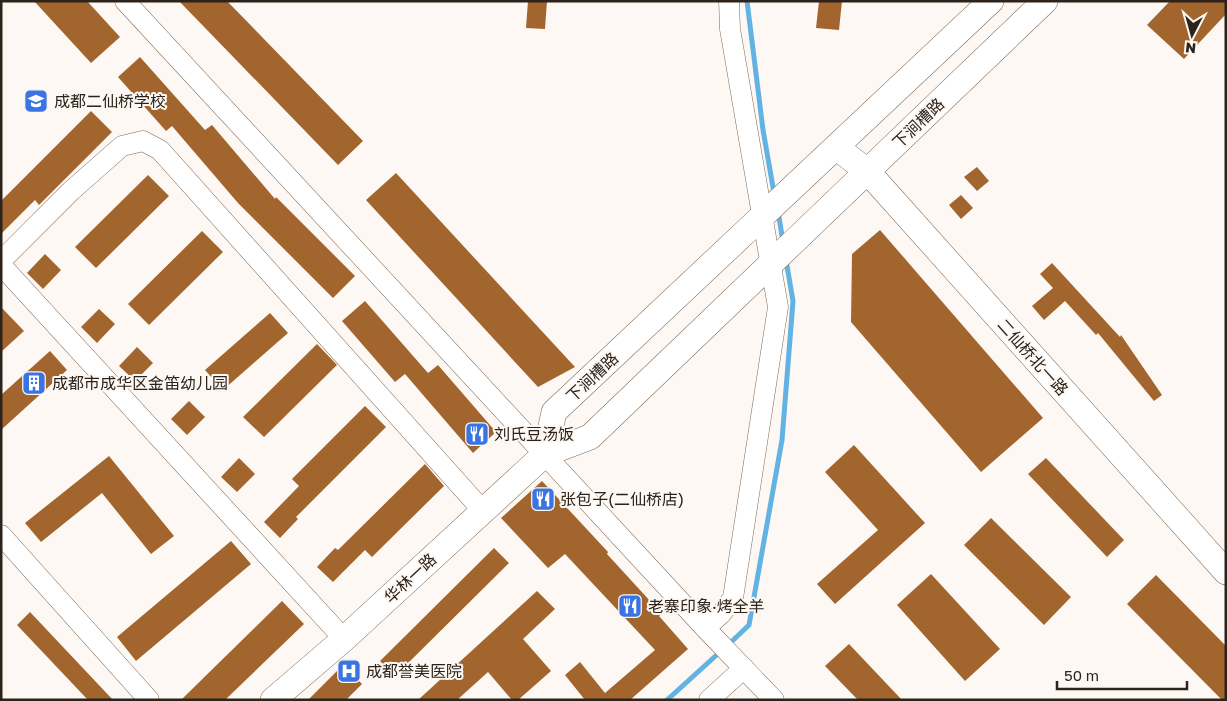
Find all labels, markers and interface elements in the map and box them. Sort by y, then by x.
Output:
north arrow [1167,10,1217,60]
text: N [1184,39,1197,57]
school or university icon: 成都二仙桥学校 [23,88,49,114]
place label: 成都二仙桥学校 [54,91,166,111]
street label: 下涧槽路 [888,94,948,152]
street label: 二仙桥北一路 [993,315,1073,399]
street label: 下涧槽路 [562,348,622,406]
building icon: 成都市成华区金笛幼儿园 [21,370,47,396]
place label: 成都市成华区金笛幼儿园 [52,373,228,393]
restaurant icon: 刘氏豆汤饭 [464,421,490,447]
place label: 刘氏豆汤饭 [494,424,574,444]
restaurant icon: 张包子(二仙桥店) [530,486,556,512]
place label: 张包子(二仙桥店) [560,489,684,509]
street label: 华林一路 [380,549,440,607]
restaurant icon: 老寨印象·烤全羊 [617,593,643,619]
place label: 老寨印象·烤全羊 [648,596,765,616]
hospital icon: 成都誉美医院 [336,658,362,684]
scale bar [1057,658,1187,690]
place label: 成都誉美医院 [366,661,462,681]
text: 50 m [1064,666,1099,684]

